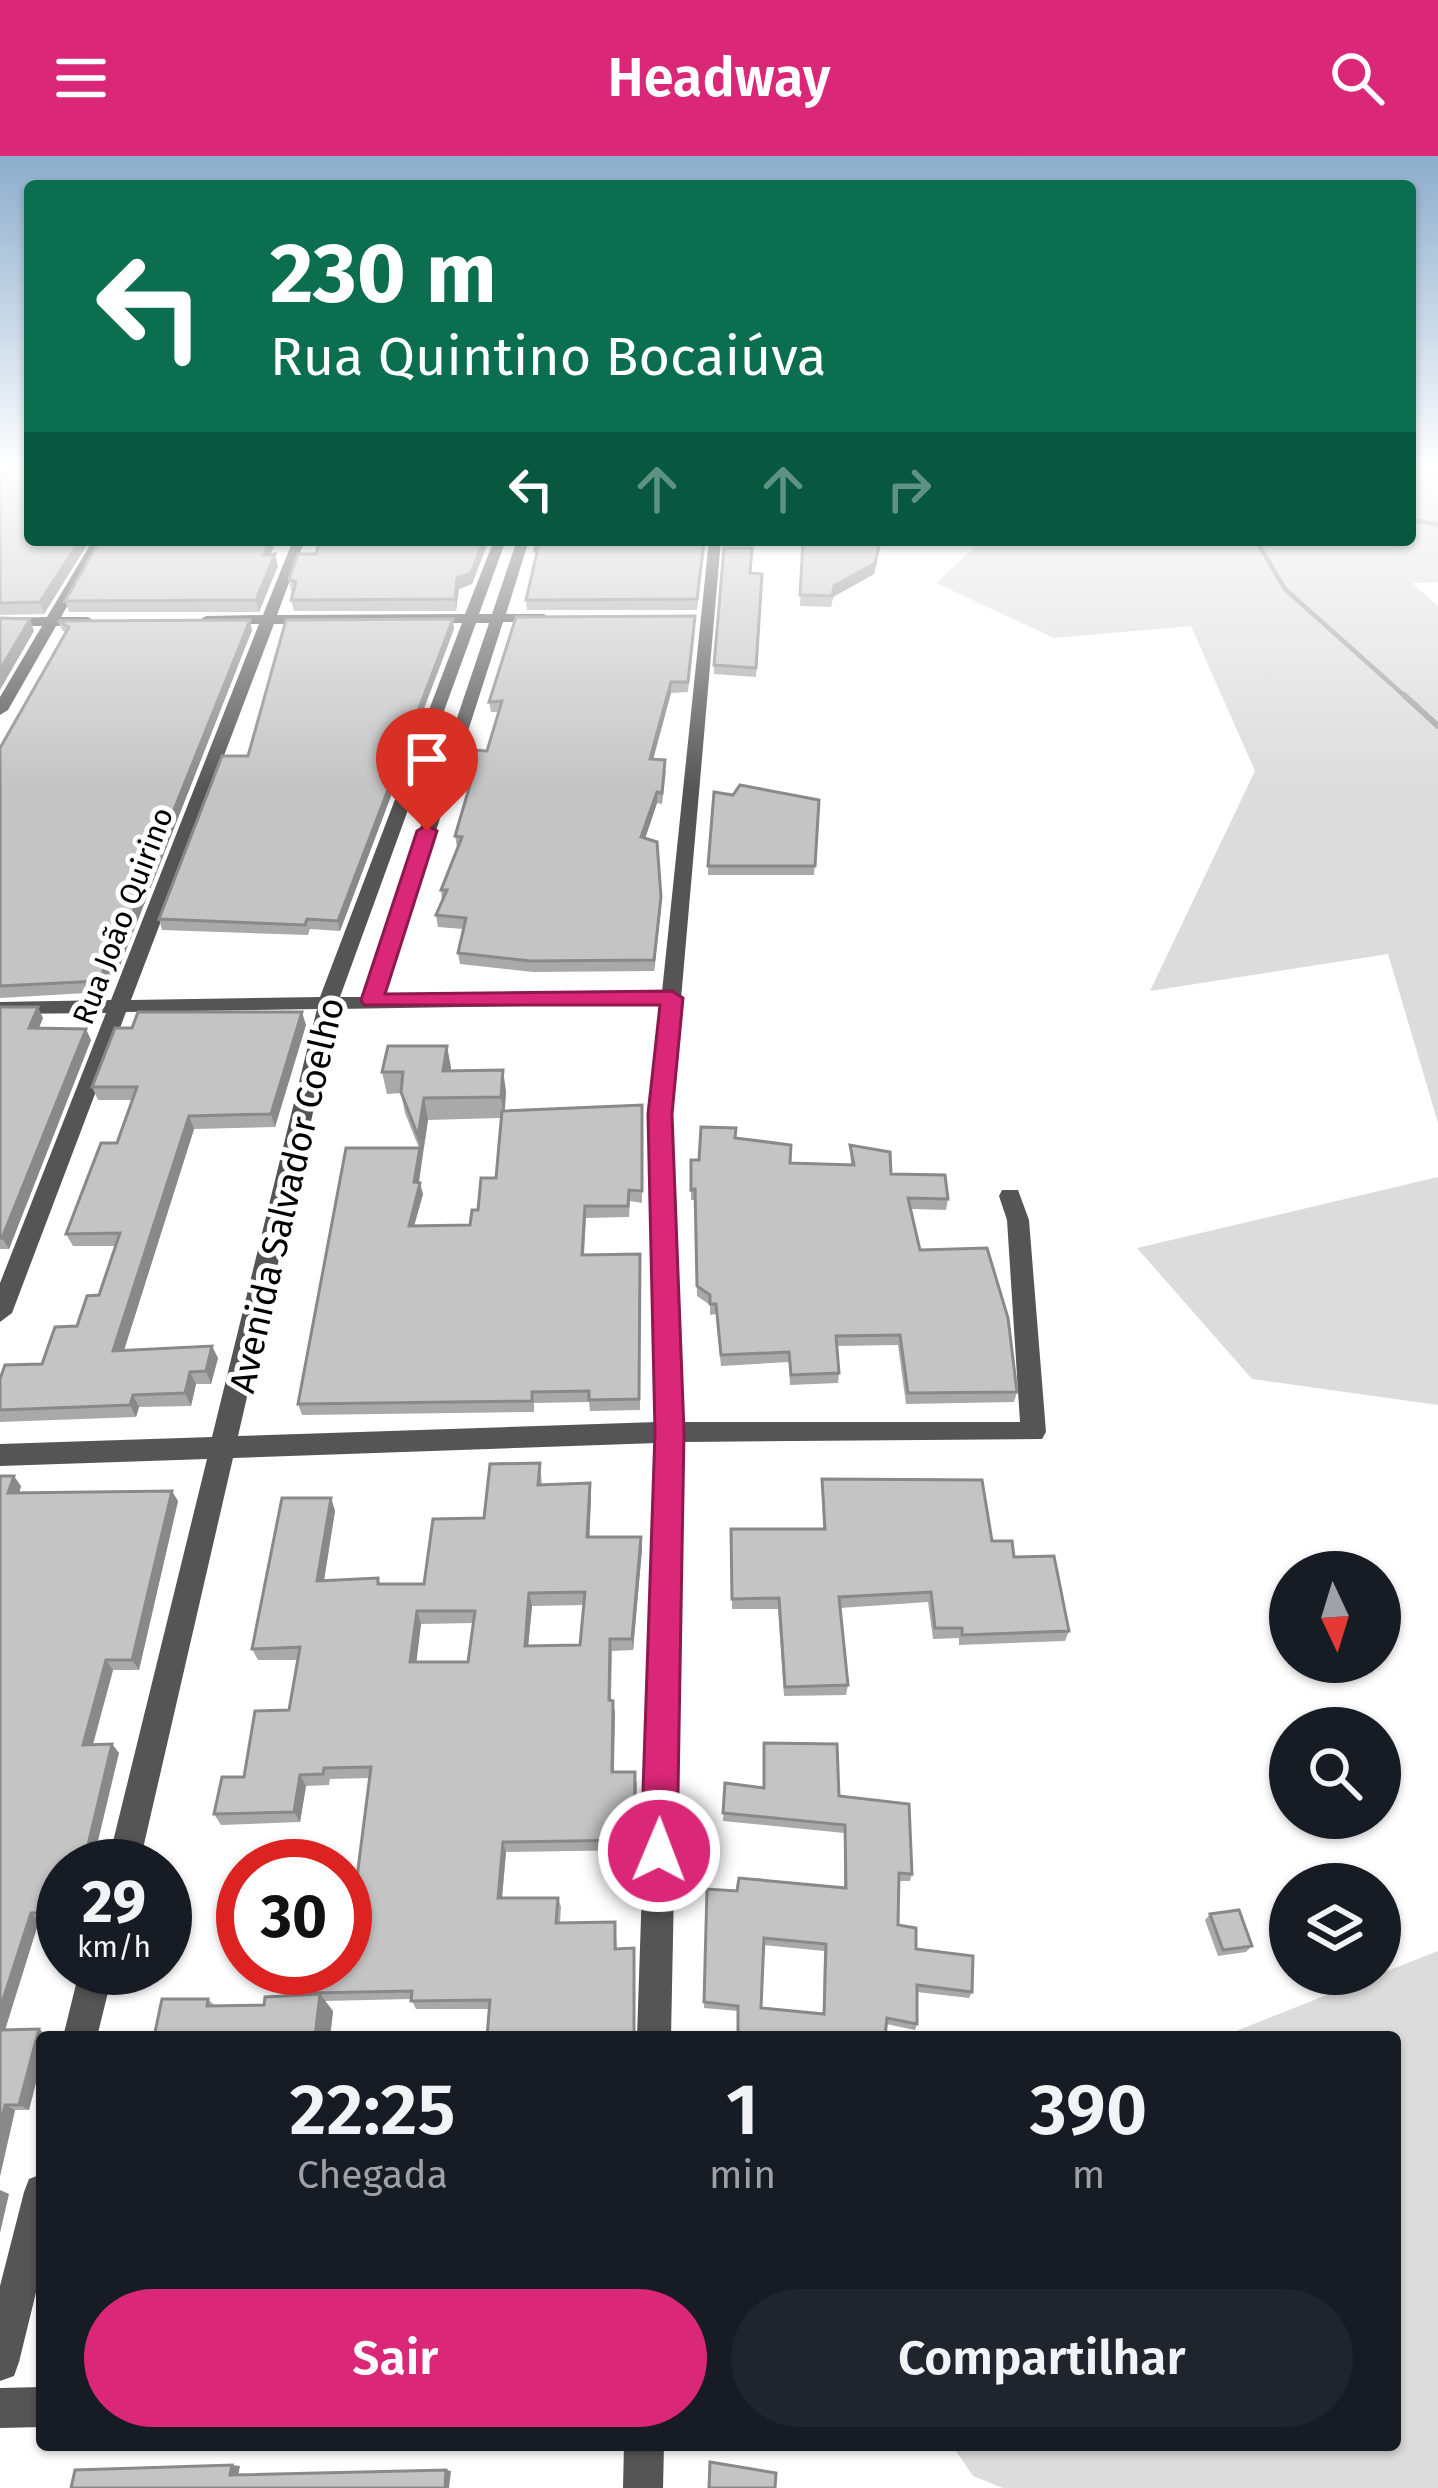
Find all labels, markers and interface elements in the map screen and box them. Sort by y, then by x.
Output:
icon: menu [48,45,114,111]
icon: search [1324,45,1390,111]
text: Headway [608,46,830,110]
text: 230 m [270,223,497,324]
icon: left [72,228,228,384]
text: Rua Quintino Bocaiúva [270,325,826,389]
icon: left [498,456,564,522]
icon: ahead [624,456,690,522]
icon: ahead [750,456,816,522]
icon: right [876,456,942,522]
pin [376,708,478,831]
icon: arrive [394,726,460,792]
street label: Rua João Quirino [65,802,181,1030]
street label: Avenida Salvador Coelho [220,993,354,1397]
north arrow [1269,1551,1401,1683]
map controls [1269,1551,1401,1995]
button: search [1269,1707,1401,1839]
position arrow [596,1788,722,1914]
speed limit sign: 30 [216,1839,372,1995]
button: layers [1269,1863,1401,1995]
text: 29 [82,1866,146,1938]
text: km/h [77,1929,151,1965]
text: 22:25 [290,2067,455,2153]
text: 1 [726,2067,759,2153]
text: 390 [1030,2067,1147,2153]
text: Chegada [297,2152,448,2198]
text: min [709,2152,776,2198]
text: m [1072,2152,1105,2198]
button: Sair [84,2289,707,2427]
button: Compartilhar [731,2289,1353,2427]

